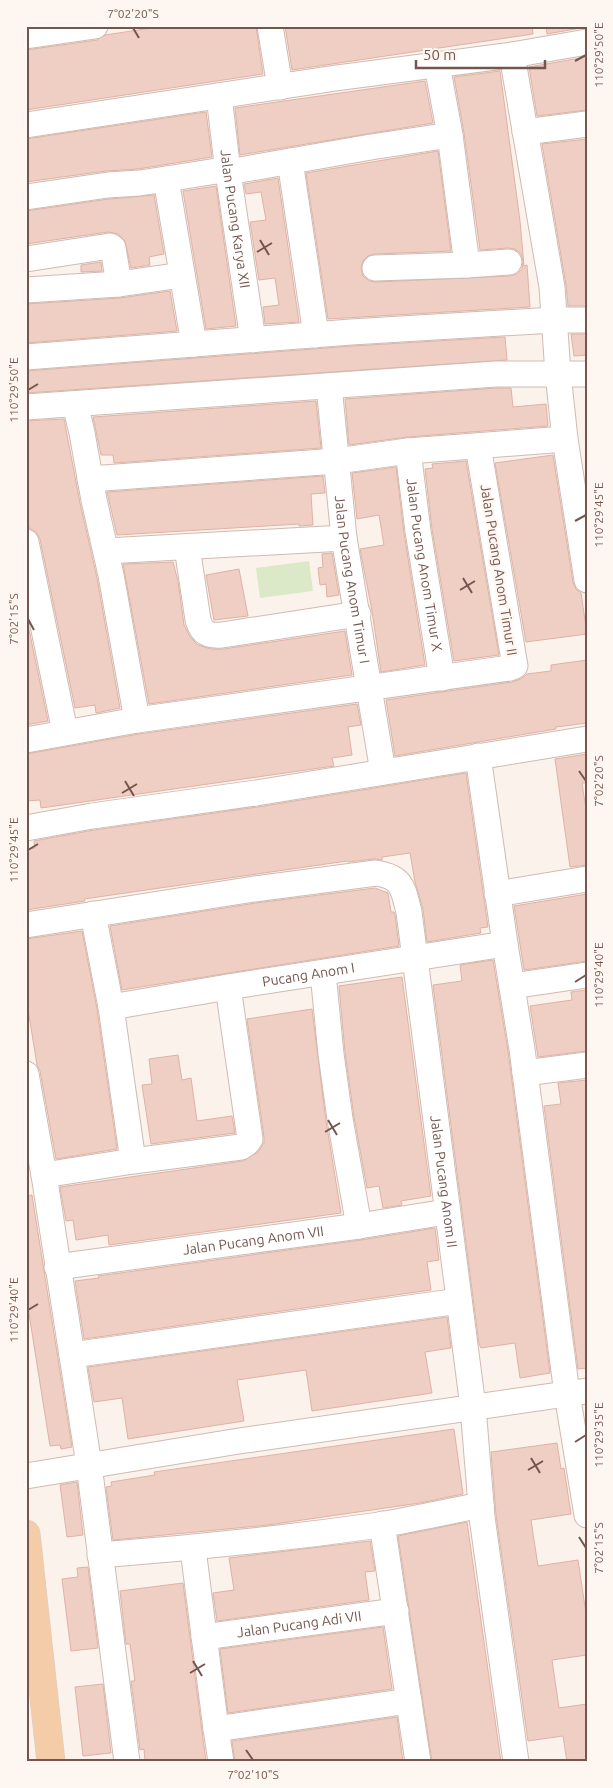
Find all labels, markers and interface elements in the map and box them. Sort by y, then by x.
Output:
text: 7°02'20"S [107,7,159,20]
text: 110°29'50"E [592,22,605,88]
scale bar [416,38,544,70]
text: 50 m [423,46,456,63]
street label: Jalan Pucang Karya XII [217,149,253,289]
text: 110°29'50"E [7,357,20,423]
street label: Jalan Pucang Anom Timur X [403,477,446,653]
text: 110°29'45"E [592,482,605,548]
street label: Jalan Pucang Anom Timur II [478,483,520,657]
street label: Jalan Pucang Anom Timur I [332,495,373,665]
text: 7°02'15"S [7,593,20,645]
text: 7°02'20"S [592,755,605,807]
text: 110°29'45"E [7,817,20,883]
text: 110°29'40"E [592,942,605,1008]
street label: Pucang Anom I [261,959,356,990]
street label: Jalan Pucang Anom II [427,1114,460,1249]
street label: Jalan Pucang Anom VII [182,1223,325,1258]
text: 110°29'40"E [7,1277,20,1343]
text: 110°29'35"E [592,1402,605,1468]
text: 7°02'15"S [592,1522,605,1574]
street label: Jalan Pucang Adi VII [236,1608,362,1640]
text: 7°02'10"S [227,1768,279,1781]

